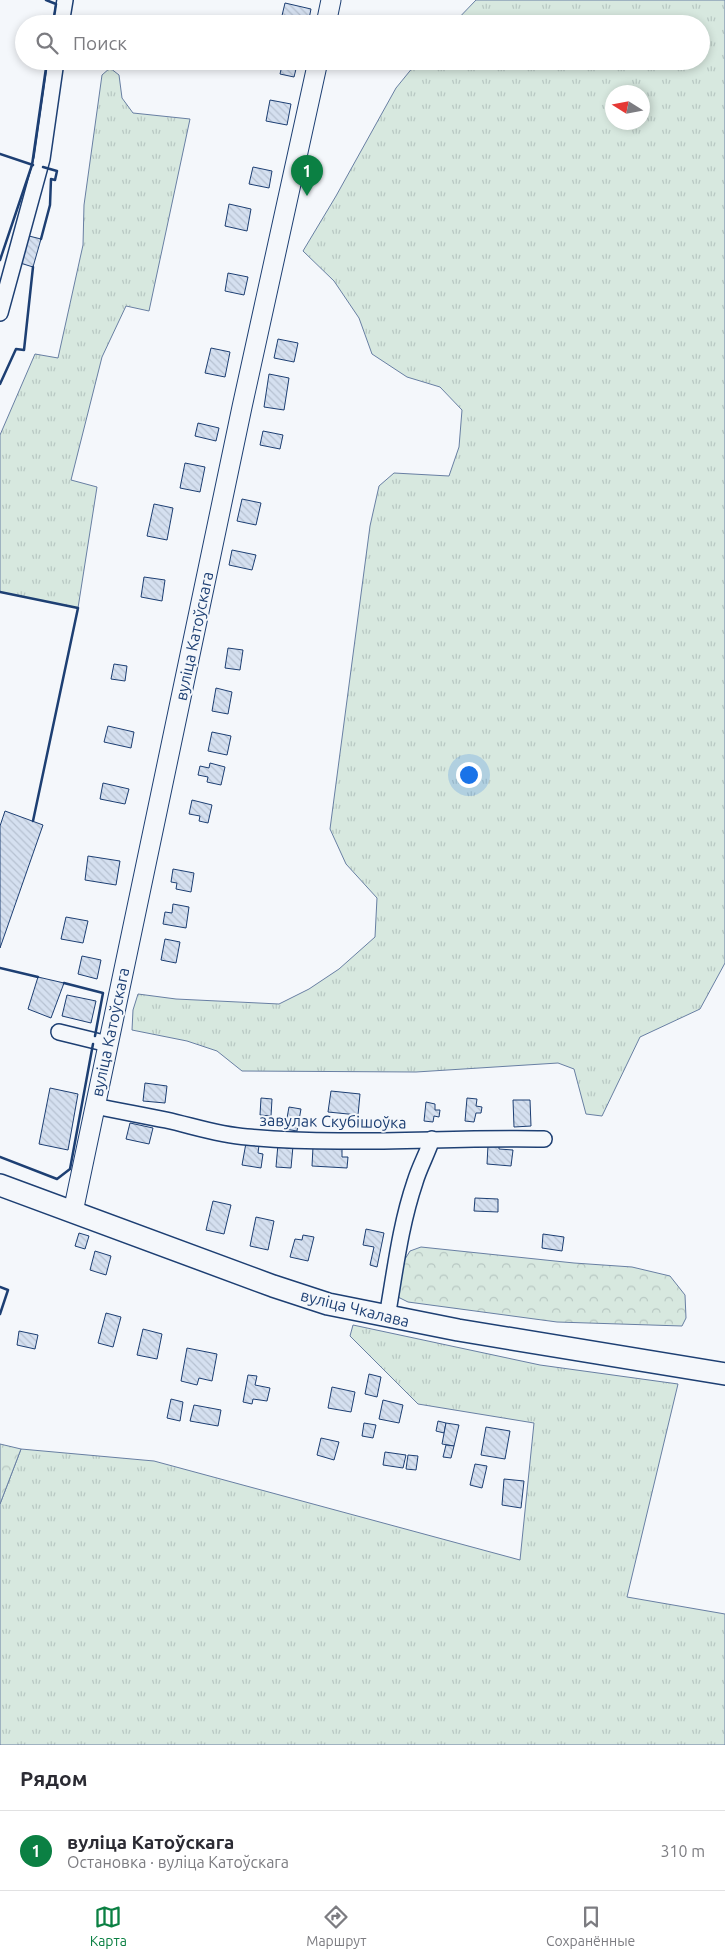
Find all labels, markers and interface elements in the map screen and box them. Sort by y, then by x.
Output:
search box [15,15,710,70]
icon: search [33,29,61,57]
text: Поиск [73,32,127,54]
north arrow [605,85,650,130]
pin: 1 [291,155,323,196]
street label: вуліца Катоўскага [172,570,216,702]
your location [456,762,482,788]
street label: вуліца Катоўскага [88,966,132,1098]
street label: завулак Скубішоўка [259,1111,407,1131]
street label: вуліца Чкалава [299,1286,411,1330]
text: Рядом [20,1766,88,1790]
text: вуліца Катоўскага [67,1831,234,1853]
text: 1 [31,1842,41,1860]
text: 310 m [660,1842,705,1860]
text: Остановка · вуліца Катоўскага [67,1853,289,1871]
tab: Карта [90,1903,127,1949]
tab: Маршрут [306,1903,367,1949]
tab: Сохранённые [546,1903,635,1949]

